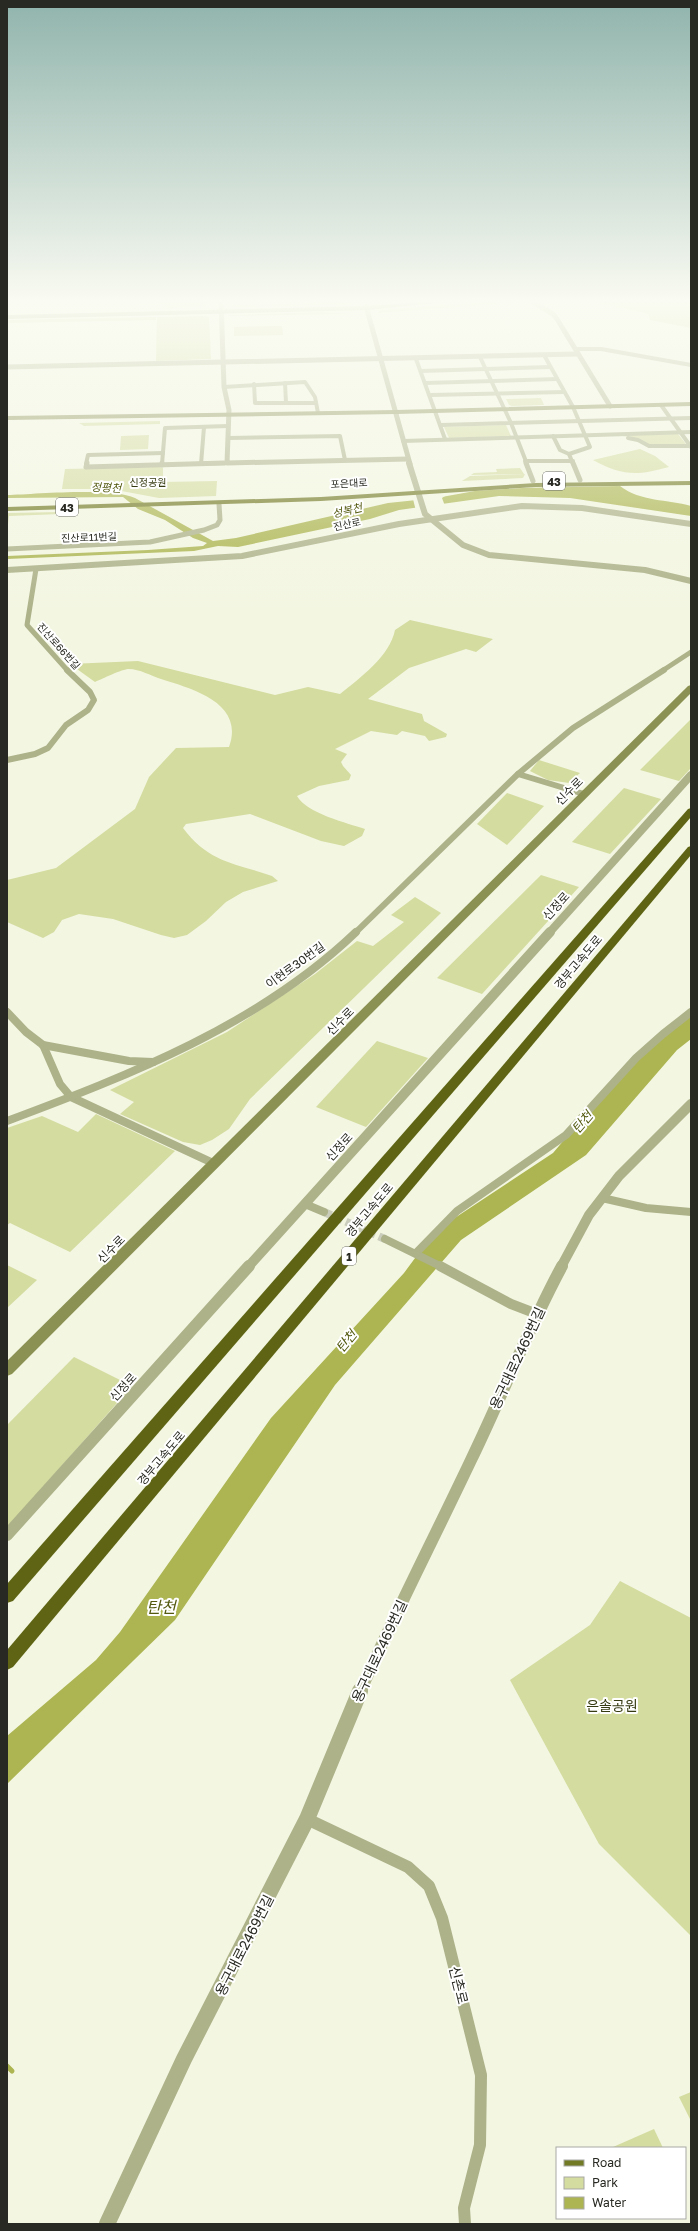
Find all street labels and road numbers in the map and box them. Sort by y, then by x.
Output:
road number: 43 [543,472,565,490]
street label: 포은대로 [330,476,368,490]
road number: 43 [56,498,78,516]
street label: 진산로 [332,515,362,533]
street label: 진산로11번길 [61,530,117,544]
street label: 진산로66번길 [35,620,83,672]
street label: 신수로 [552,774,586,808]
street label: 신정로 [539,889,573,923]
street label: 경부고속도로 [551,932,605,992]
street label: 이현로30번길 [262,938,328,992]
street label: 신수로 [323,1004,357,1038]
street label: 신정로 [322,1130,356,1164]
street label: 경부고속도로 [342,1180,396,1240]
street label: 신수로 [94,1232,128,1266]
road number: 1 [342,1247,356,1265]
street label: 용구대로2469번길 [486,1304,548,1412]
street label: 신정로 [106,1370,140,1404]
street label: 경부고속도로 [134,1428,188,1488]
street label: 용구대로2469번길 [348,1597,410,1705]
street label: 용구대로2469번길 [211,1892,277,1998]
street label: 신촌로 [446,1964,472,2006]

